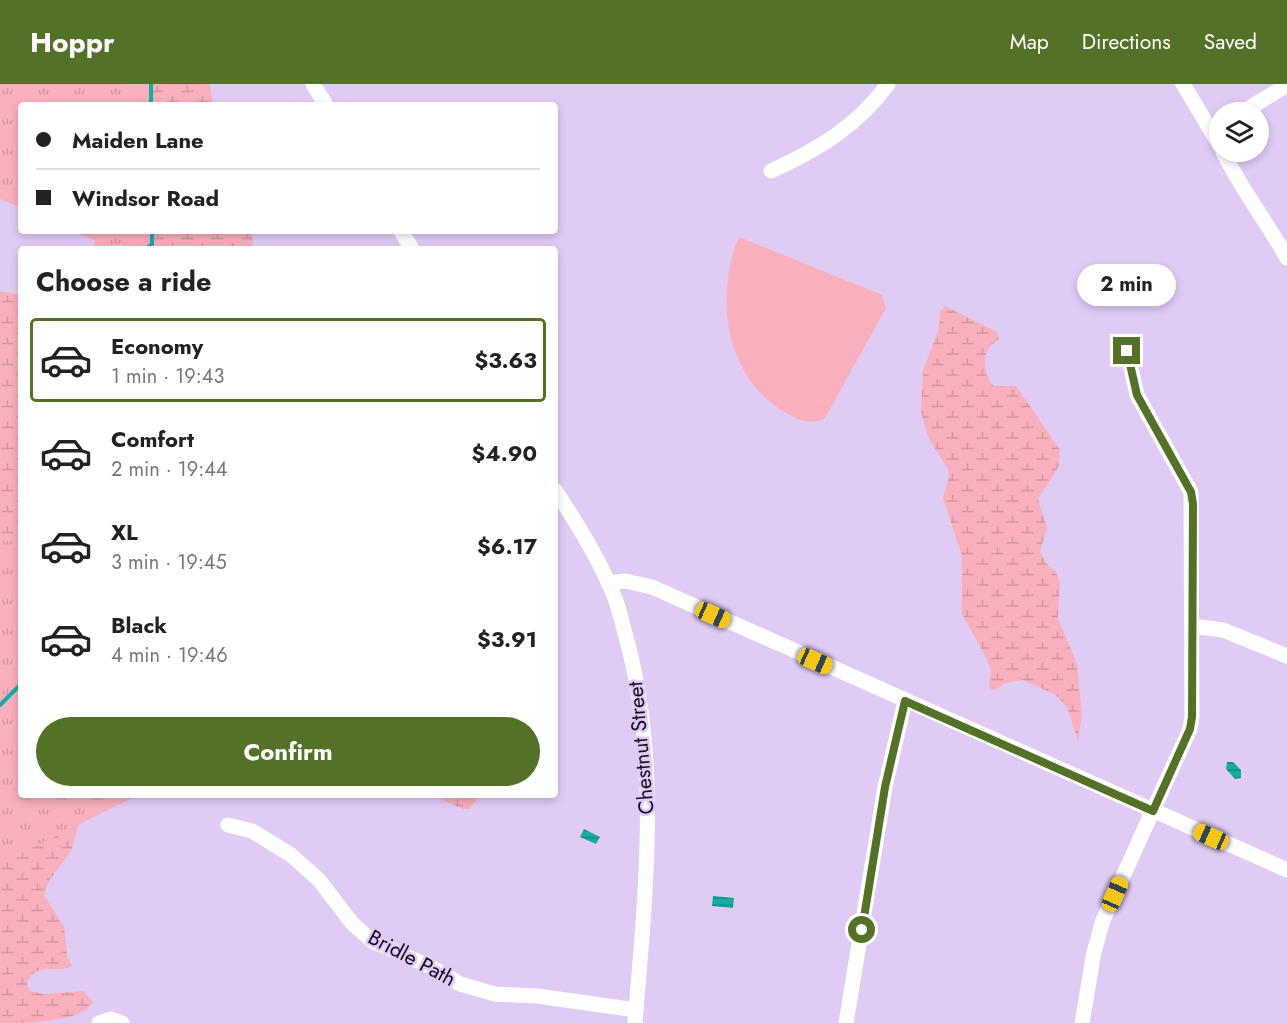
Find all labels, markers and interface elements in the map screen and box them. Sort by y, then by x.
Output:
text: Hoppr [30,22,115,63]
text: Map [1010,27,1049,57]
text: Directions [1082,27,1171,57]
text: Saved [1204,27,1257,57]
map controls [1209,102,1269,162]
button: layers [1209,102,1269,162]
text: Maiden Lane [72,124,204,156]
text: Windsor Road [72,182,219,214]
text: Choose a ride [36,262,211,301]
callout: 2 min [1078,264,1176,306]
text: 2 min [1100,270,1153,299]
text: Economy [111,330,203,362]
icon: car [39,333,93,387]
route end [1113,337,1140,364]
text: $3.63 [475,344,537,376]
text: 1 min · 19:43 [111,362,224,391]
text: Comfort [111,423,194,455]
icon: car [39,426,93,480]
text: $4.90 [472,437,537,469]
text: 2 min · 19:44 [111,455,228,484]
text: XL [111,516,138,548]
icon: car [39,519,93,573]
text: $6.17 [477,530,537,562]
text: 3 min · 19:45 [111,548,227,577]
car [693,599,733,631]
text: Black [111,609,167,641]
icon: car [39,612,93,666]
text: $3.91 [477,623,537,655]
text: 4 min · 19:46 [111,641,228,670]
car [795,645,835,677]
street label: Chestnut Street [620,680,662,816]
button: Confirm [36,717,540,786]
car [1191,821,1231,853]
car [1099,874,1131,914]
route start [848,916,875,943]
street label: Bridle Path [363,922,461,994]

